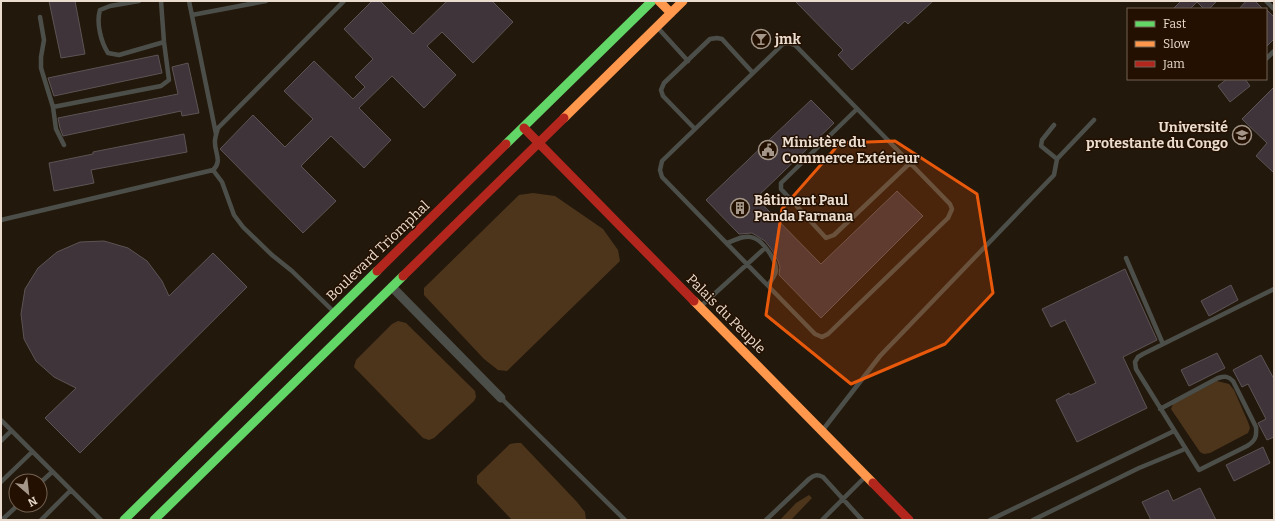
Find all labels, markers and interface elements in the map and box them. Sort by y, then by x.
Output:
legend [1127,8,1267,80]
text: Fast [1163,17,1187,31]
bar icon: jmk [750,28,772,50]
place label: jmk [774,31,801,48]
text: Slow [1163,37,1190,51]
text: Jam [1162,57,1185,71]
place label: Université protestante du Congo [1086,119,1228,152]
school or university icon: Université protestante du Congo [1231,124,1253,146]
place label: Ministère du Commerce Extérieur [782,134,920,167]
public building icon: Ministère du Commerce Extérieur [757,139,779,161]
place label: Bâtiment Paul Panda Farnana [754,192,854,225]
street label: Boulevard Triomphal [323,197,433,305]
building icon: Bâtiment Paul Panda Farnana [729,197,751,219]
street label: Palais du Peuple [683,271,769,357]
north arrow [8,473,48,513]
text: N [25,494,39,509]

